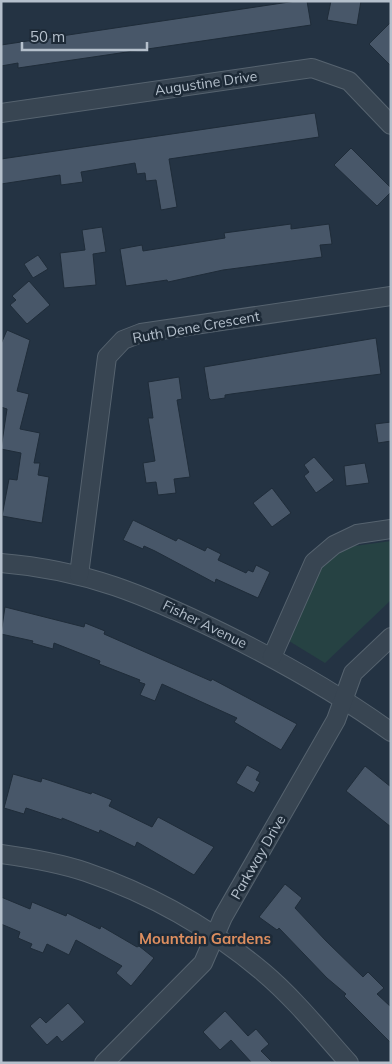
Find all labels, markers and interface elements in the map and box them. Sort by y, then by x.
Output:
scale bar [22,20,148,52]
text: 50 m [30,27,65,46]
street label: Augustine Drive [154,67,258,99]
street label: Ruth Dene Crescent [131,307,261,347]
street label: Fisher Avenue [160,596,250,652]
street label: Parkway Drive [227,812,289,902]
district label: Mountain Gardens [139,929,271,948]

